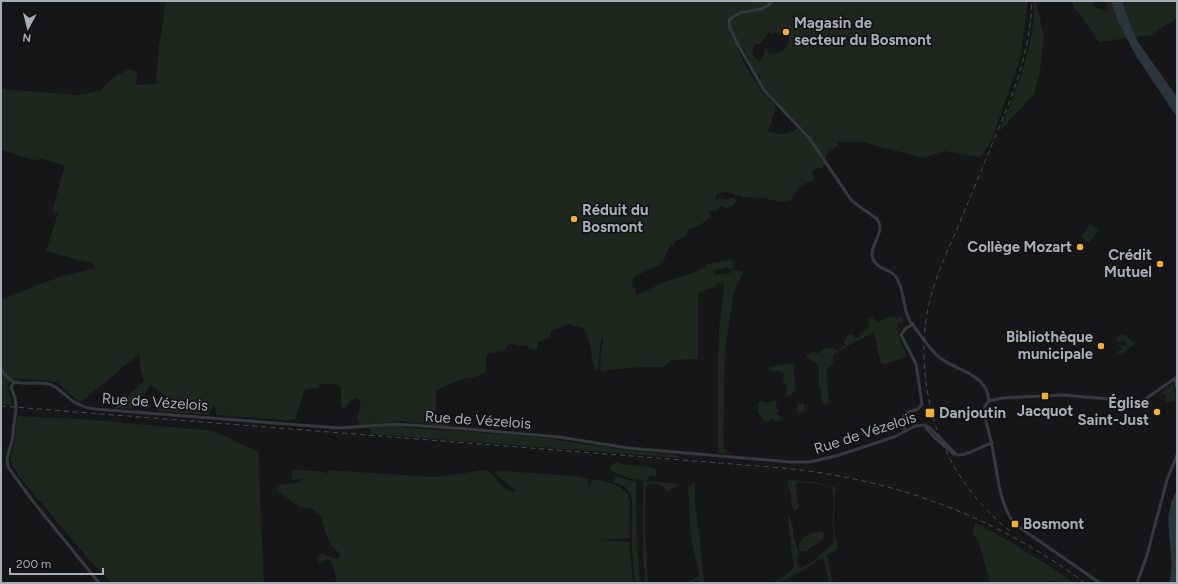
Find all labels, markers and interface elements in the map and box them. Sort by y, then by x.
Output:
north arrow [8,8,48,48]
place label: Magasin de secteur du Bosmont [794,14,932,49]
marker: Magasin de secteur du Bosmont [781,27,791,37]
text: N [22,30,32,44]
place label: Réduit du Bosmont [582,201,648,236]
marker: Réduit du Bosmont [569,214,579,224]
place label: Collège Mozart [967,238,1072,256]
marker: Collège Mozart [1075,242,1085,252]
place label: Crédit Mutuel [1104,246,1152,281]
marker: Crédit Mutuel [1155,259,1165,269]
place label: Bibliothèque municipale [1006,328,1094,363]
marker: Bibliothèque municipale [1096,341,1106,351]
street label: Rue de Vézelois [101,389,209,415]
marker: Jacquot [1040,391,1050,401]
place label: Église Saint-Just [1077,394,1150,429]
place label: Jacquot [1017,402,1073,420]
place label: Danjoutin [939,404,1006,422]
street label: Rue de Vézelois [424,407,532,433]
marker: Danjoutin [924,407,936,419]
marker: Église Saint-Just [1152,407,1162,417]
street label: Rue de Vézelois [812,408,918,458]
place label: Bosmont [1023,515,1084,533]
marker: Bosmont [1010,519,1020,529]
scale bar [10,550,103,576]
text: 200 m [16,557,51,571]

